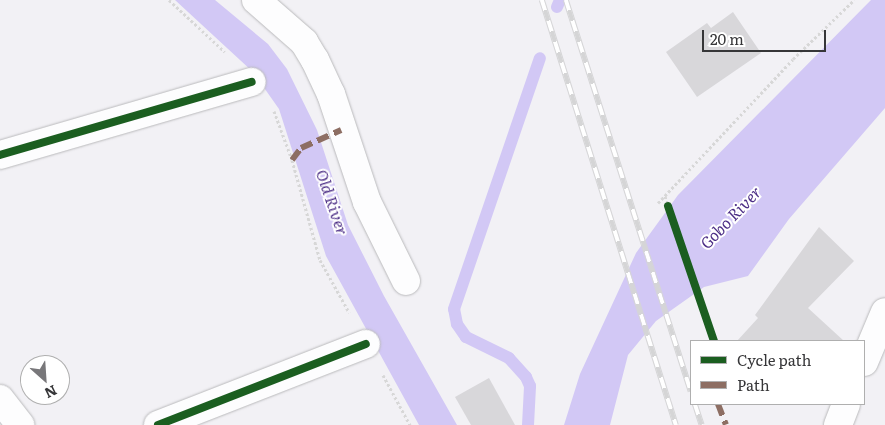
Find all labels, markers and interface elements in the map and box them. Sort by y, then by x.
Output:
scale bar [705,20,829,52]
text: 20 m [710,27,744,50]
water label: Old River [313,167,353,237]
water label: Gobo River [696,182,764,252]
legend [690,340,865,405]
text: Cycle path [737,348,811,371]
north arrow [20,355,70,405]
text: Path [737,373,770,396]
text: N [41,381,61,404]

